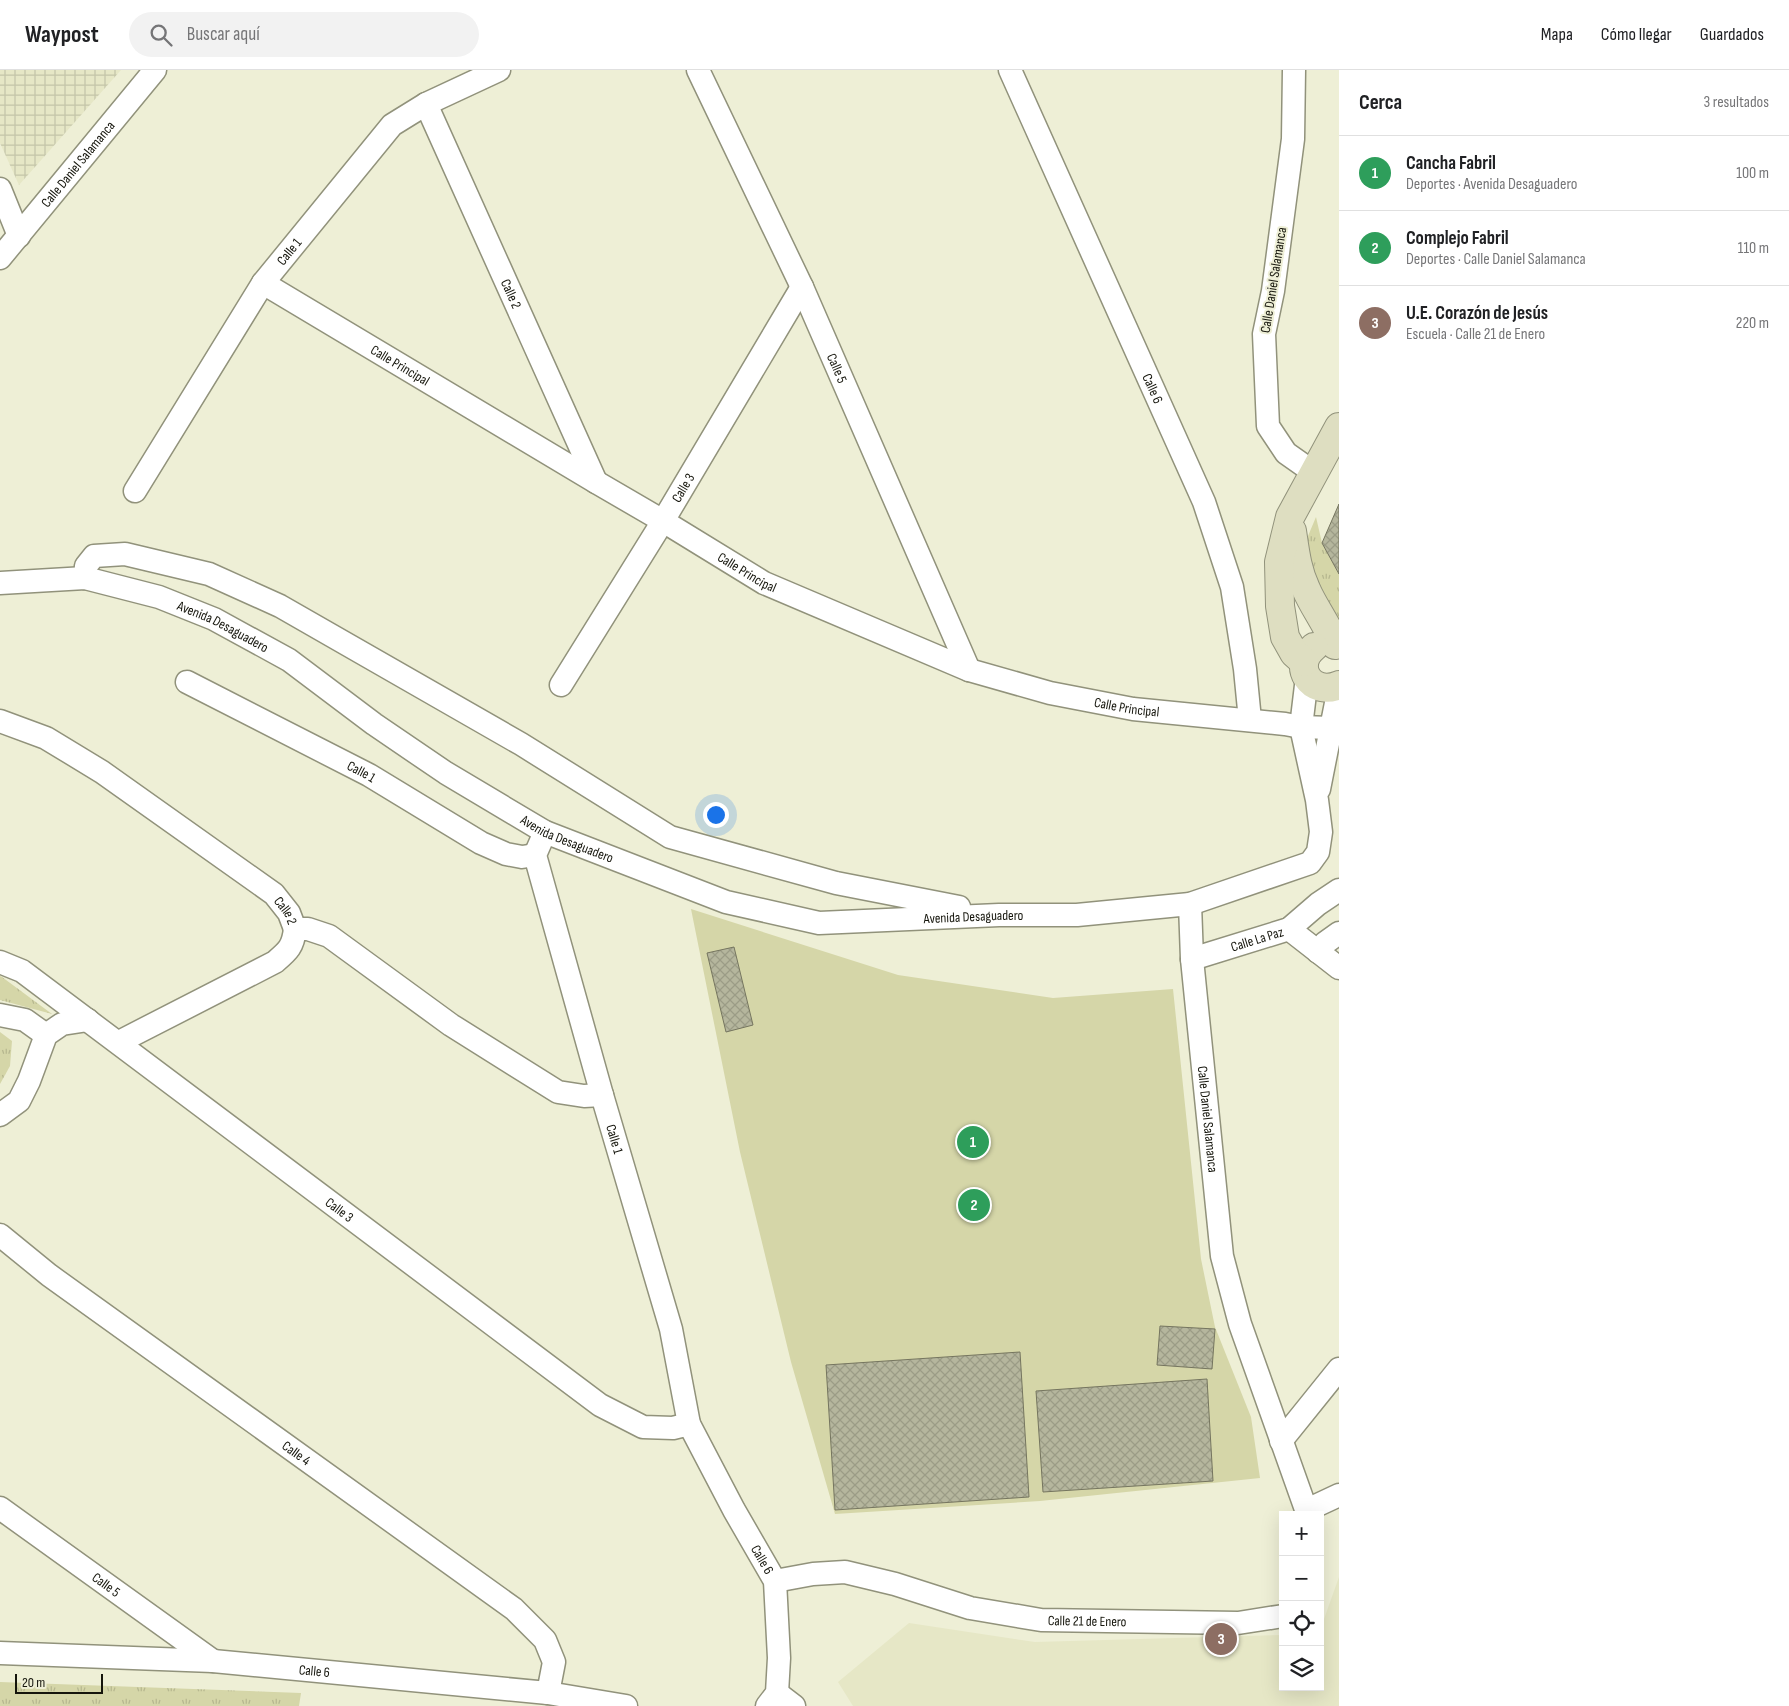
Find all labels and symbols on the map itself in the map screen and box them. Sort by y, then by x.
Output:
street label: Calle Daniel Salamanca [37,118,119,211]
street label: Calle Daniel Salamanca [1257,226,1290,334]
street label: Calle 1 [273,235,305,269]
street label: Calle 2 [497,276,525,312]
street label: Calle Principal [368,341,433,390]
street label: Calle 5 [823,351,851,386]
street label: Calle 6 [1138,371,1167,406]
street label: Calle 3 [668,470,699,505]
street label: Calle Principal [714,549,779,596]
street label: Avenida Desaguadero [174,597,272,656]
street label: Calle Principal [1093,694,1160,721]
street label: Calle 1 [344,757,379,786]
your location [703,802,729,828]
street label: Avenida Desaguadero [516,811,616,867]
street label: Calle 2 [270,893,301,927]
street label: Avenida Desaguadero [922,907,1023,927]
street label: Calle La Paz [1229,923,1285,955]
street label: Calle Daniel Salamanca [1194,1065,1222,1173]
street label: Calle 1 [602,1122,627,1156]
pin: 1 [957,1123,989,1161]
pin: 2 [958,1186,990,1224]
street label: Calle 3 [322,1194,357,1226]
street label: Calle 4 [279,1437,314,1469]
street label: Calle 6 [747,1542,777,1577]
street label: Calle 5 [89,1569,124,1601]
street label: Calle 21 de Enero [1048,1612,1127,1630]
pin: 3 [1205,1620,1237,1658]
street label: Calle 6 [298,1661,331,1681]
scale bar [15,1671,102,1694]

